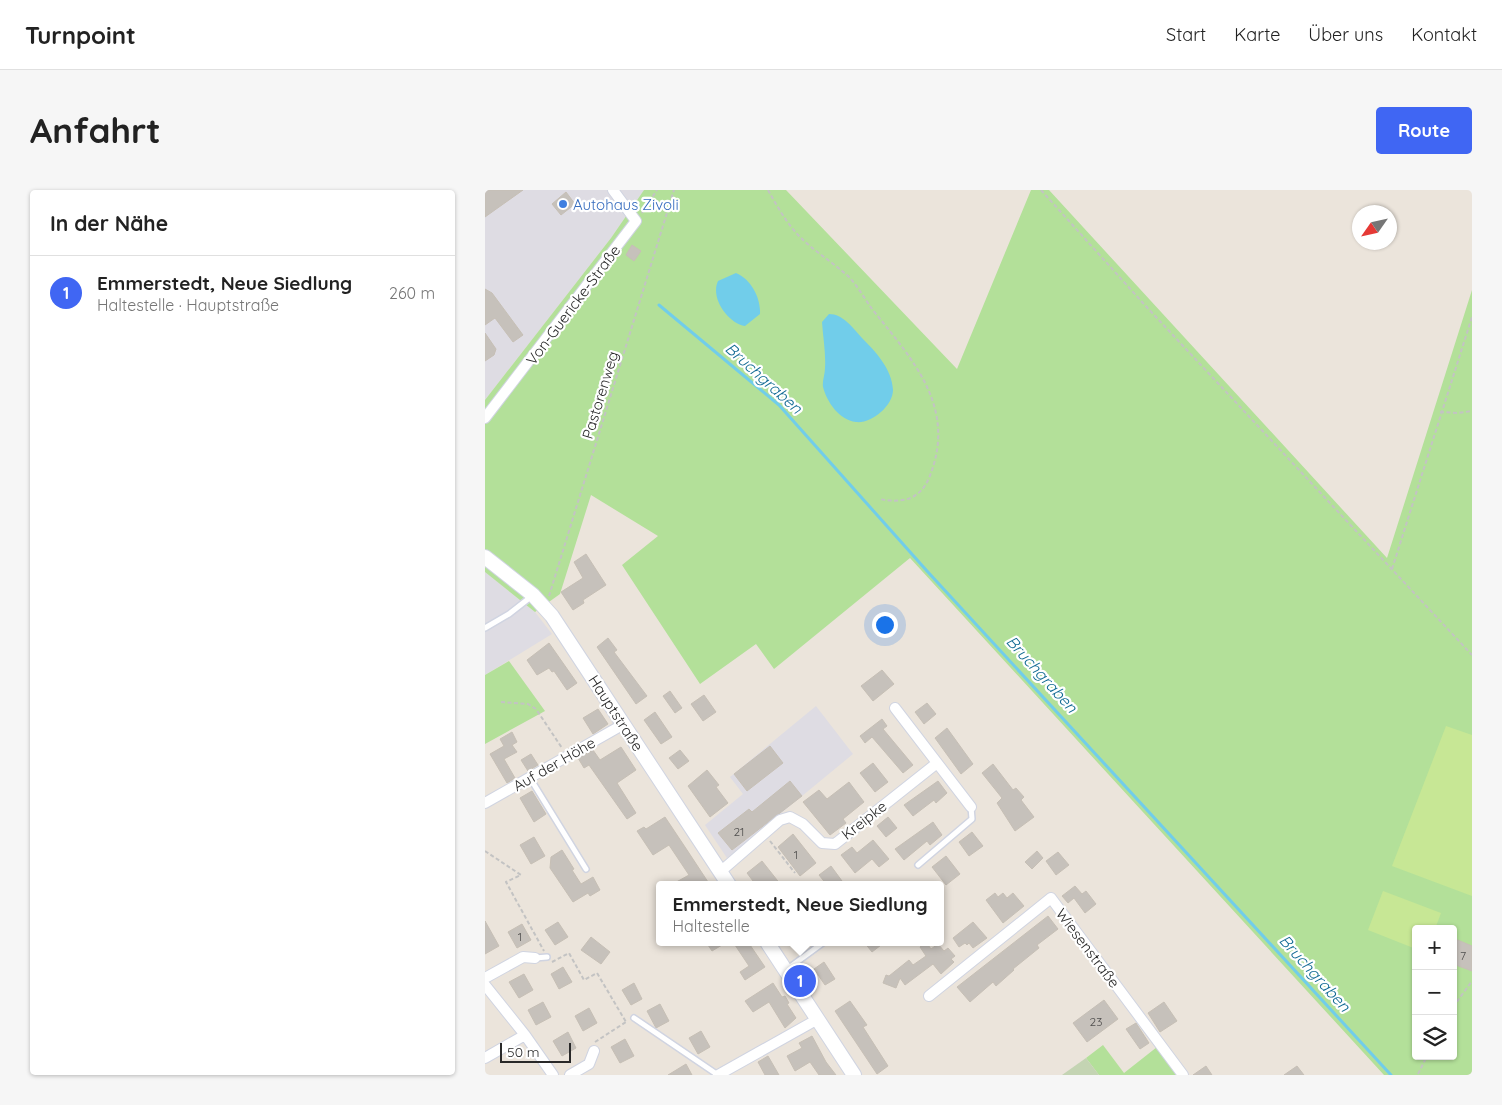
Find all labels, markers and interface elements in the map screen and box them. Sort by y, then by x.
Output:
text: Turnpoint [25,20,136,50]
text: Start [1166,23,1206,46]
text: Karte [1234,23,1280,46]
text: Über uns [1308,23,1383,46]
text: Kontakt [1411,23,1477,46]
button: Route [1376,107,1472,154]
text: Anfahrt [30,108,161,152]
place label: Autohaus Zivoli [573,195,679,214]
marker: Autohaus Zivoli [557,198,569,210]
north arrow [1352,205,1397,250]
text: In der Nähe [50,210,168,236]
street label: Von-Guericke-Straße [522,241,624,369]
text: Emmerstedt, Neue Siedlung [97,271,352,295]
text: 1 [63,283,69,303]
text: 260 m [389,283,435,303]
text: Haltestelle · Hauptstraße [97,295,279,315]
water label: Bruchgraben [721,338,807,418]
street label: Pastorenweg [578,349,622,441]
your location [872,612,898,638]
water label: Bruchgraben [1002,631,1082,717]
street label: Hauptstraße [584,671,648,755]
street label: Auf der Höhe [509,733,599,795]
street label: Kreipke [838,796,890,844]
house number: 21 [733,824,745,839]
house number: 1 [794,847,798,862]
popup [656,881,944,946]
text: Emmerstedt, Neue Siedlung [672,892,928,916]
street label: Wiesenstraße [1052,904,1124,992]
text: Haltestelle [672,916,750,936]
map controls [1412,925,1457,1060]
button: + [1412,925,1457,970]
house number: 1 [518,929,522,944]
water label: Bruchgraben [1275,930,1355,1016]
house number: 7 [1460,948,1466,963]
pin: 1 [784,962,816,1000]
button: − [1412,970,1457,1015]
house number: 23 [1090,1014,1102,1029]
button: layers [1412,1015,1457,1060]
scale bar [500,1040,571,1063]
text: 50 m [507,1043,540,1061]

